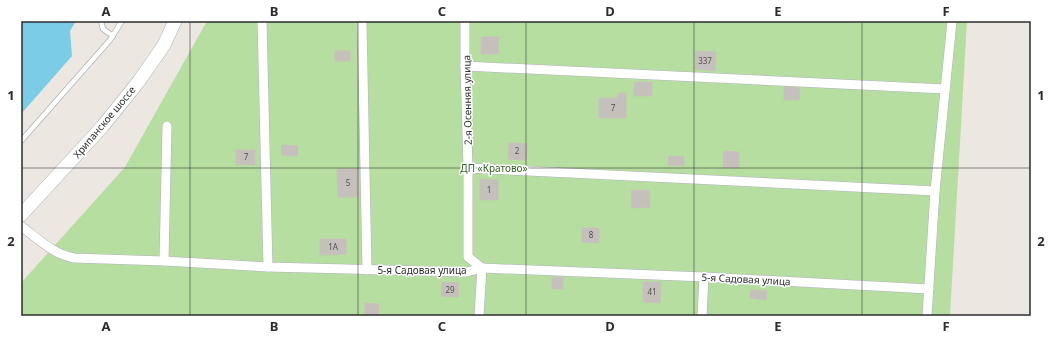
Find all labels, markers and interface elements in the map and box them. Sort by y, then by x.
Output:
text: A [102,2,111,20]
text: B [270,2,278,20]
text: C [438,2,446,20]
text: D [605,2,615,20]
text: E [774,2,782,20]
text: F [942,2,950,20]
street label: 2-я Осенняя улица [459,55,475,145]
house number: 337 [698,55,712,66]
street label: Хрипанское шоссе [70,83,139,161]
text: 1 [7,86,15,104]
text: 1 [1037,86,1045,104]
house number: 7 [611,102,616,113]
house number: 2 [515,145,520,156]
house number: 7 [244,151,249,162]
park label: ДП «Кратово» [460,161,528,175]
house number: 5 [346,177,351,188]
house number: 1 [487,184,491,195]
house number: 8 [589,229,594,240]
text: 2 [7,232,15,250]
text: 2 [1037,232,1045,250]
house number: 1А [328,241,339,252]
street label: 5-я Садовая улица [377,263,467,277]
street label: 5-я Садовая улица [701,270,791,288]
house number: 29 [445,284,455,295]
house number: 41 [647,286,657,297]
text: A [102,317,111,335]
text: B [270,317,278,335]
text: C [438,317,446,335]
text: D [605,317,615,335]
text: E [774,317,782,335]
text: F [942,317,950,335]

